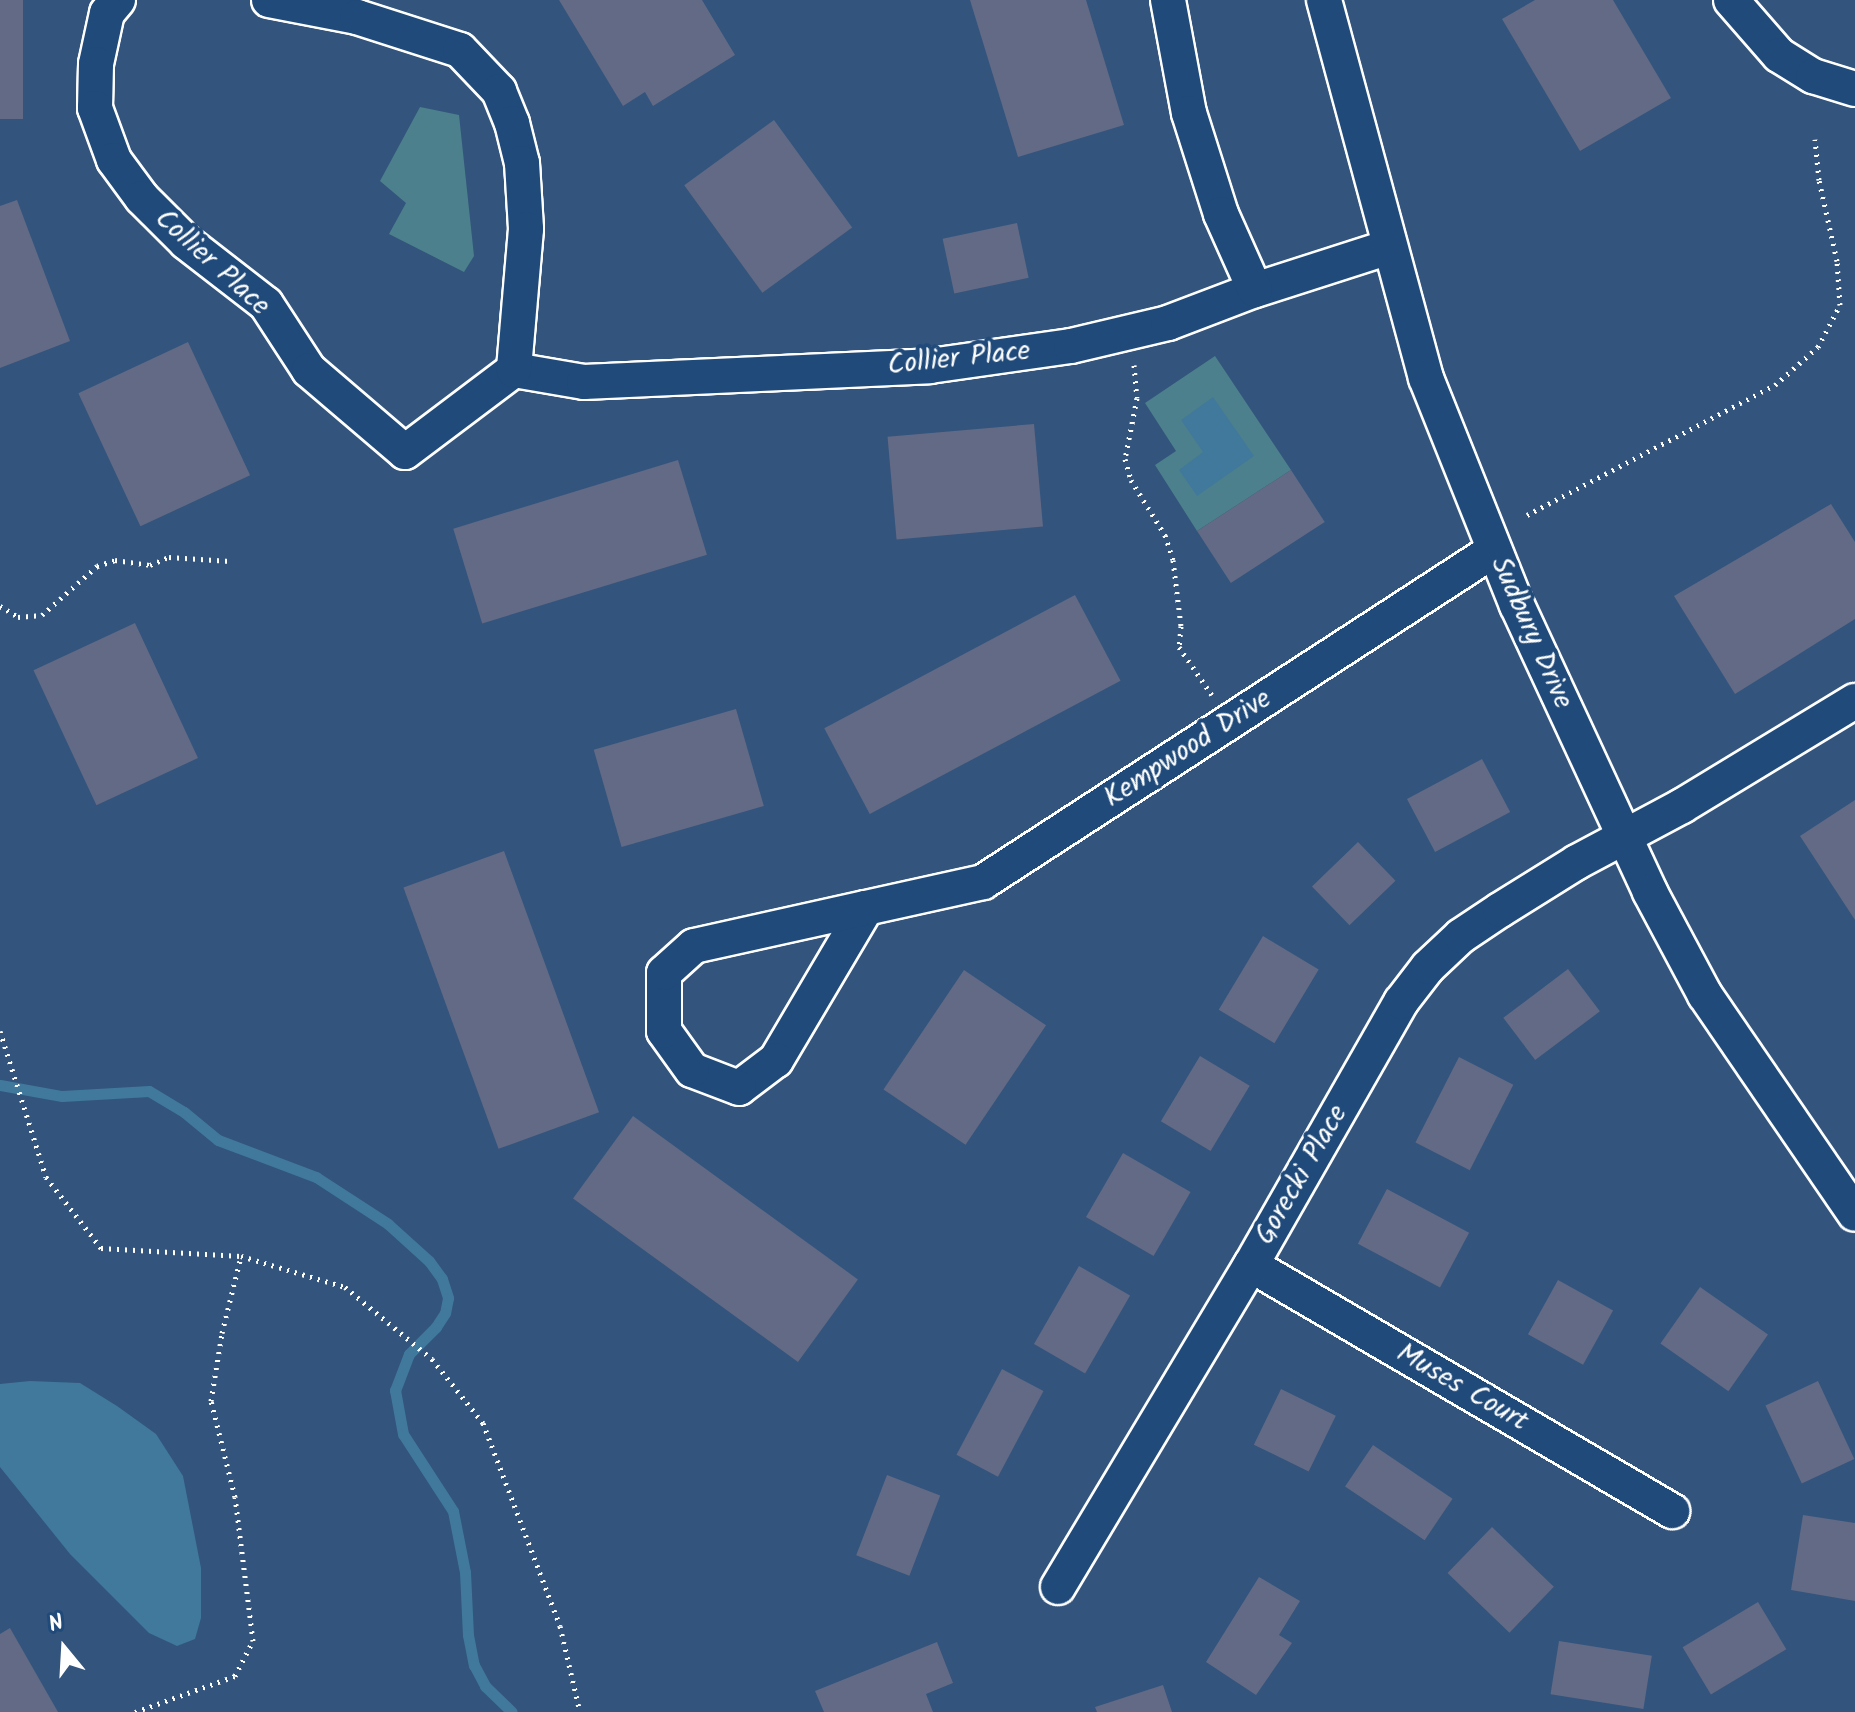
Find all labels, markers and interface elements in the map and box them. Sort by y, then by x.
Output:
street label: Collier Place [148,203,276,323]
street label: Collier Place [886,335,1032,383]
street label: Sudbury Drive [1483,552,1579,714]
street label: Kempwood Drive [1098,682,1278,816]
street label: Gorecki Place [1249,1099,1355,1251]
street label: Muses Court [1390,1337,1534,1439]
text: N [44,1606,68,1643]
north arrow [24,1608,104,1688]

